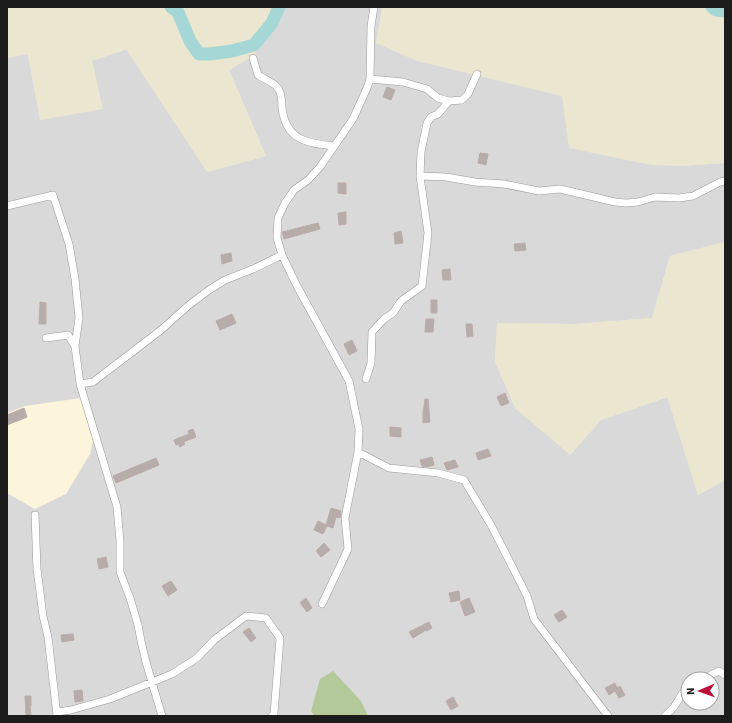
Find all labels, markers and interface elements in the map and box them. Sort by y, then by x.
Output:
north arrow [680,671,720,711]
text: N [683,687,698,695]

